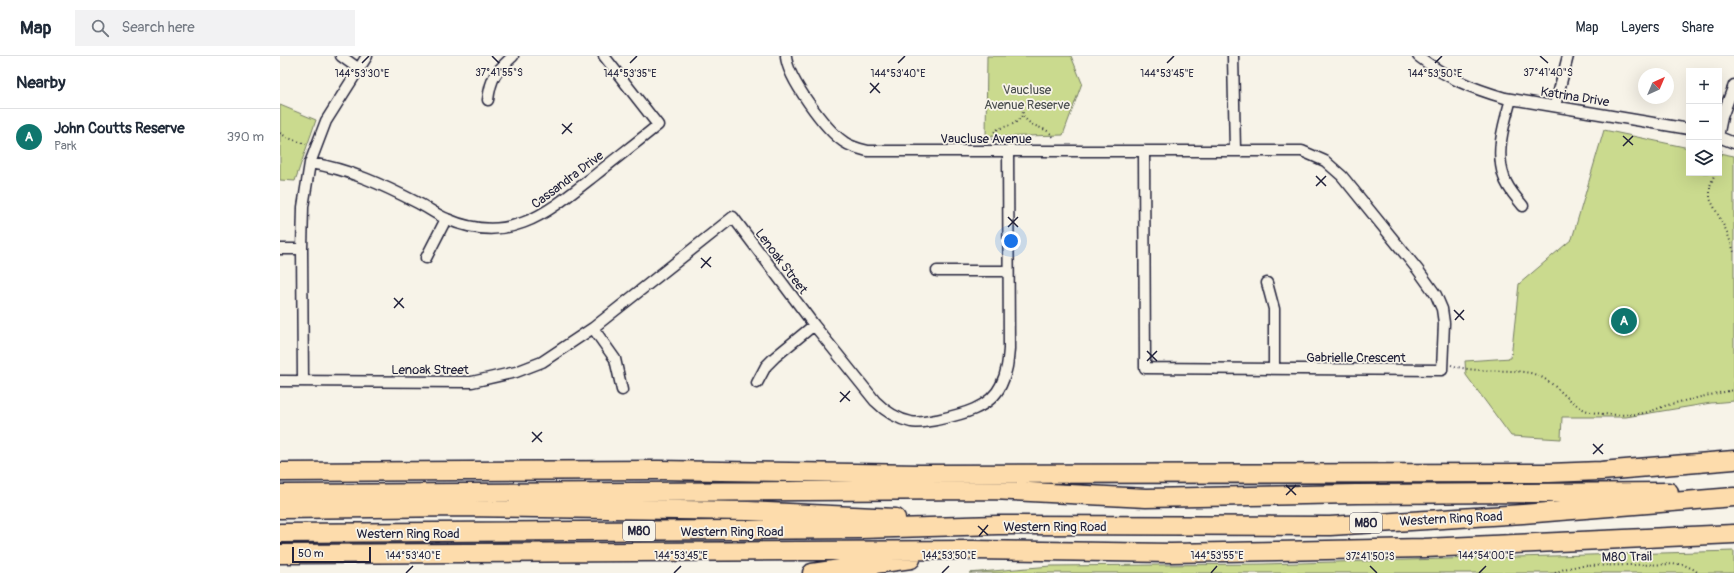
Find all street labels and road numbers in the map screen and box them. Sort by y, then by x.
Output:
street label: Katrina Drive [1539,84,1611,110]
street label: Vaucluse Avenue [940,131,1032,147]
street label: Cassandra Drive [528,147,607,212]
street label: Lenoak Street [751,226,811,298]
street label: Gabrielle Crescent [1306,350,1407,366]
street label: Lenoak Street [391,362,470,378]
street label: Western Ring Road [1399,508,1503,530]
road number: M80 [1350,513,1382,533]
street label: Western Ring Road [1003,519,1107,535]
road number: M80 [623,521,655,541]
street label: Western Ring Road [680,524,784,540]
street label: Western Ring Road [356,526,460,542]
street label: M80 Trail [1602,549,1652,565]

